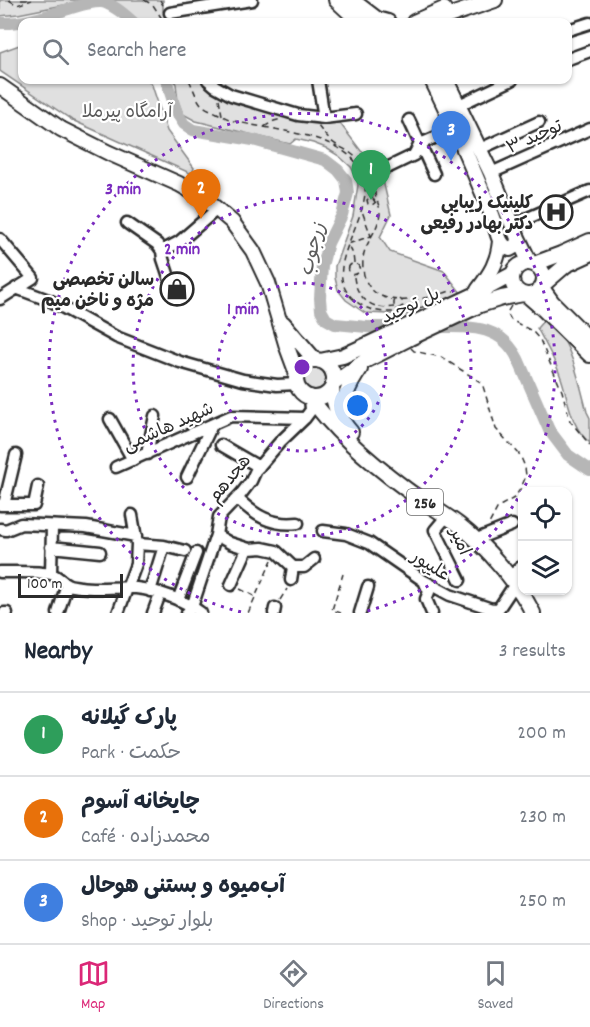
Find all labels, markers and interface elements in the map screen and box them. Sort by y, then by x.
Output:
search box [18,18,572,84]
icon: search [39,35,72,68]
text: Search here [87,36,186,67]
park label: آرامگاه پیرملا [82,101,174,126]
pin: 3 [432,112,470,161]
street label: توحید ۳ [503,115,568,162]
pin: 1 [352,150,391,200]
pin: 2 [182,170,220,219]
text: 3 min [105,178,141,203]
place label: کلینیک زیبایی دکتر بهادر رفیعی [421,192,533,238]
hospital icon: کلینیک زیبایی دکتر بهادر رفیعی [538,194,574,230]
water label: زرجوب [293,220,335,280]
text: 2 min [164,238,200,263]
place label: سالن تخصصی مژه و ناخن میم [41,269,154,315]
shop icon: سالن تخصصی مژه و ناخن میم [159,271,195,307]
street label: پل توحید [378,283,445,332]
text: 1 min [227,298,259,323]
centre of rings [292,357,312,377]
your location [343,391,372,420]
street label: شهید هاشمی [120,397,218,459]
street label: هجدهم [204,450,258,509]
map controls [518,487,572,595]
button: locate [518,487,572,541]
road number: 256 [407,489,443,515]
street label: امیر [441,522,476,560]
button: layers [518,541,572,595]
street label: علیپور [404,544,454,589]
scale bar [18,571,123,598]
text: 100 m [27,573,63,596]
text: Nearby [24,634,92,671]
text: 3 results [499,638,566,666]
text: پارک گیلانه [81,704,177,735]
text: 1 [41,720,46,748]
text: 200 m [517,720,566,748]
text: Park · حکمت [81,740,181,768]
text: چایخانه آسوم [81,788,200,819]
text: 2 [39,804,48,832]
text: 230 m [519,804,566,832]
text: Café · محمدزاده [81,824,211,852]
text: آب‌میوه و بستنی هوحال [81,872,285,903]
text: 3 [39,888,48,916]
text: 250 m [519,888,566,916]
text: Shop · بلوار توحید [81,908,213,936]
tab: Map [77,957,110,1016]
tab: Directions [263,957,324,1016]
tab: Saved [477,957,513,1016]

